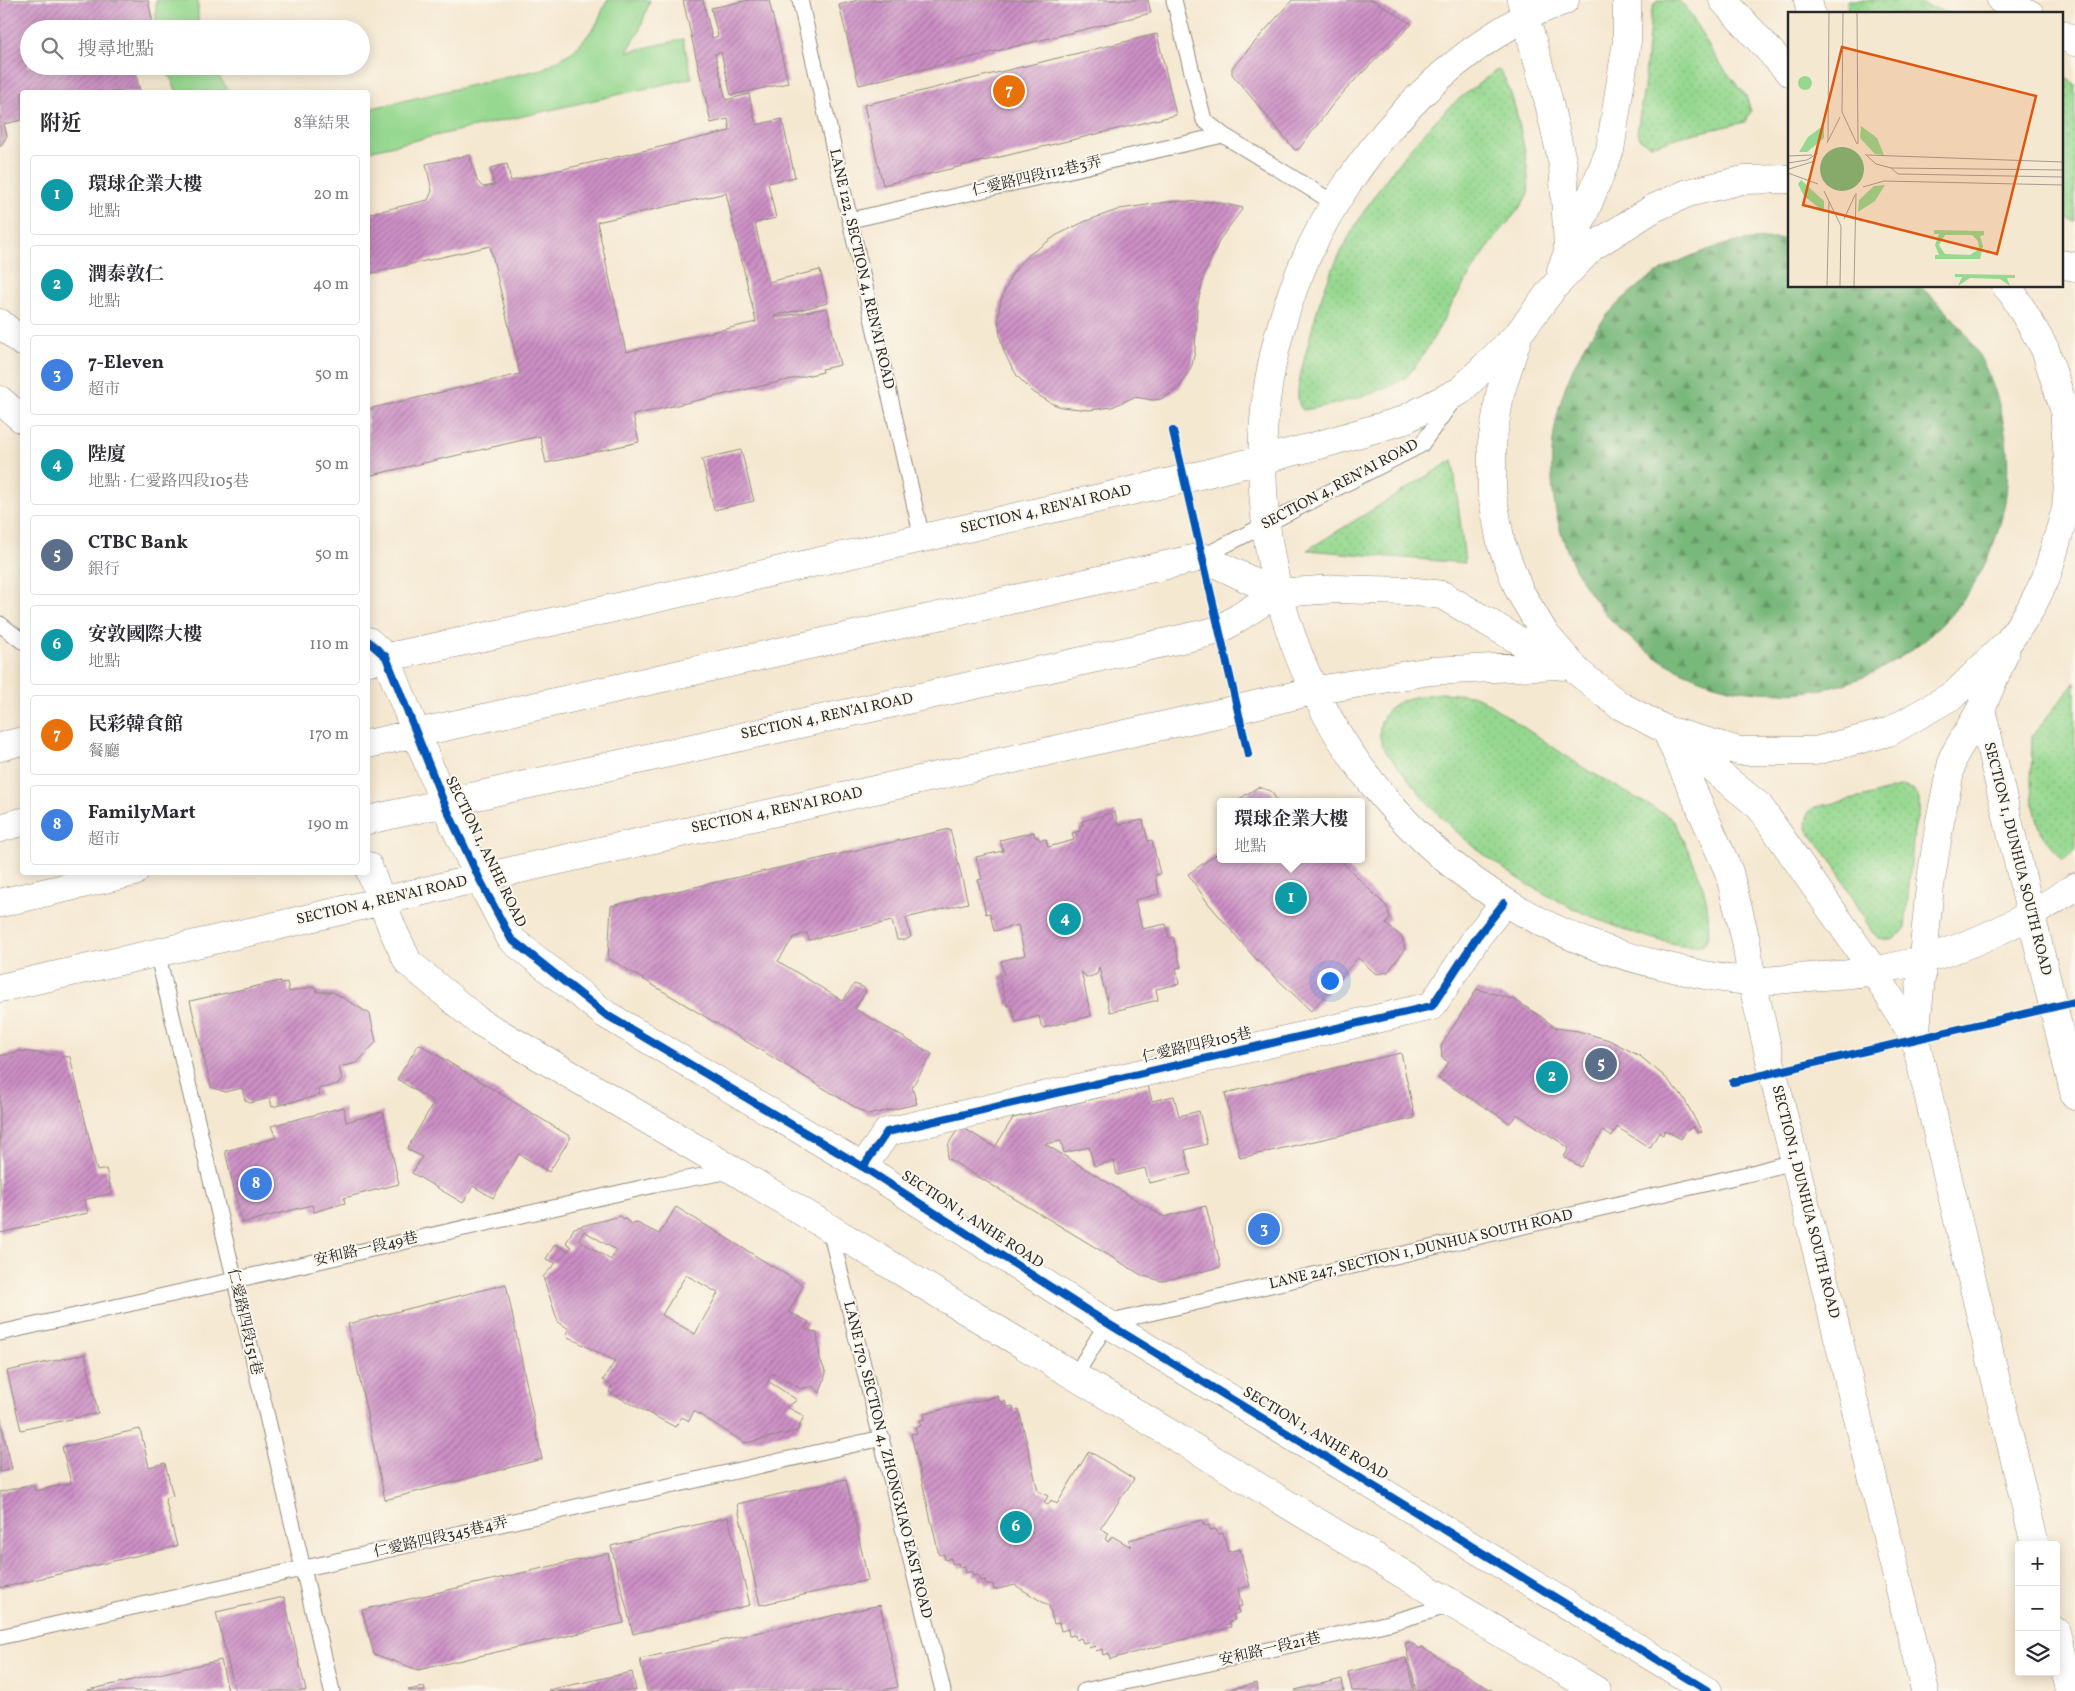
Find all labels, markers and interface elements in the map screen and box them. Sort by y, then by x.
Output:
inset map [1788,12,2062,288]
search box [20,20,370,75]
icon: search [38,34,66,62]
text: 搜尋地點 [78,37,154,63]
pin: 7 [993,72,1025,110]
text: 附近 [40,110,82,139]
text: 8筆結果 [294,113,350,135]
street label: LANE 122, SECTION 4, REN'AI ROAD [823,147,899,391]
street label: 仁愛路四段112巷3弄 [970,152,1104,202]
text: 環球企業大樓 [88,172,202,198]
text: 1 [54,184,60,206]
text: 20 m [314,184,349,206]
text: 地點 [88,201,120,223]
text: 潤泰敦仁 [88,262,164,288]
text: 2 [53,274,61,296]
text: 40 m [313,274,349,296]
text: 地點 [88,291,120,313]
text: 7-Eleven [88,350,164,376]
text: 3 [53,364,61,386]
text: 50 m [315,364,349,386]
text: 超市 [88,379,120,401]
street label: SECTION 4, REN’AI ROAD [1258,434,1422,535]
text: 陛廈 [88,442,126,468]
text: 4 [52,454,62,476]
text: 50 m [315,454,349,476]
text: 地點 · 仁愛路四段105巷 [88,471,249,493]
street label: SECTION 4, REN'AI ROAD [958,480,1134,540]
text: CTBC Bank [88,530,188,556]
text: 5 [53,544,61,566]
text: 50 m [315,544,349,566]
text: 銀行 [88,559,120,581]
text: 安敦國際大樓 [88,622,202,648]
text: 6 [53,634,61,656]
text: 110 m [310,634,349,656]
text: 地點 [88,651,120,673]
street label: SECTION 4, REN’AI ROAD [739,688,915,746]
text: 民彩韓食館 [88,712,183,738]
text: 7 [53,724,61,746]
text: 170 m [309,724,349,746]
street label: SECTION 1, DUNHUA SOUTH ROAD [1978,740,2056,978]
text: 餐廳 [88,741,120,763]
street label: SECTION 1, ANHE ROAD [439,773,531,931]
street label: SECTION 4, REN'AI ROAD [689,783,865,839]
popup [1217,798,1365,863]
text: FamilyMart [88,800,196,826]
text: 環球企業大樓 [1234,807,1348,833]
text: 8 [53,814,61,836]
text: 190 m [307,814,349,836]
text: 超市 [88,829,120,851]
text: 地點 [1234,836,1266,858]
street label: SECTION 4, REN'AI ROAD [294,871,470,931]
pin: 1 [1275,879,1307,917]
pin: 4 [1049,900,1081,938]
your location [1317,968,1343,994]
street label: 仁愛路四段105巷 [1140,1023,1254,1069]
pin: 5 [1585,1045,1617,1083]
pin: 2 [1536,1058,1568,1096]
street label: SECTION 1, DUNHUA SOUTH ROAD [1766,1083,1844,1321]
pin: 8 [240,1165,272,1203]
street label: SECTION 1, ANHE ROAD [897,1166,1047,1274]
street label: LANE 247, SECTION 1, DUNHUA SOUTH ROAD [1267,1205,1575,1295]
pin: 3 [1248,1210,1280,1248]
street label: 安和路一段49巷 [312,1228,420,1272]
street label: 仁愛路四段151巷 [222,1267,266,1377]
street label: LANE 170, SECTION 4, ZHONGXIAO EAST ROAD [837,1299,937,1621]
street label: SECTION 1, ANHE ROAD [1238,1382,1392,1486]
pin: 6 [1000,1508,1032,1546]
street label: 仁愛路四段345巷4弄 [372,1512,510,1564]
map controls [2015,1541,2060,1676]
button: + [2015,1541,2060,1586]
button: − [2015,1586,2060,1631]
street label: 安和路一段21巷 [1217,1628,1323,1672]
button: layers [2015,1631,2060,1676]

